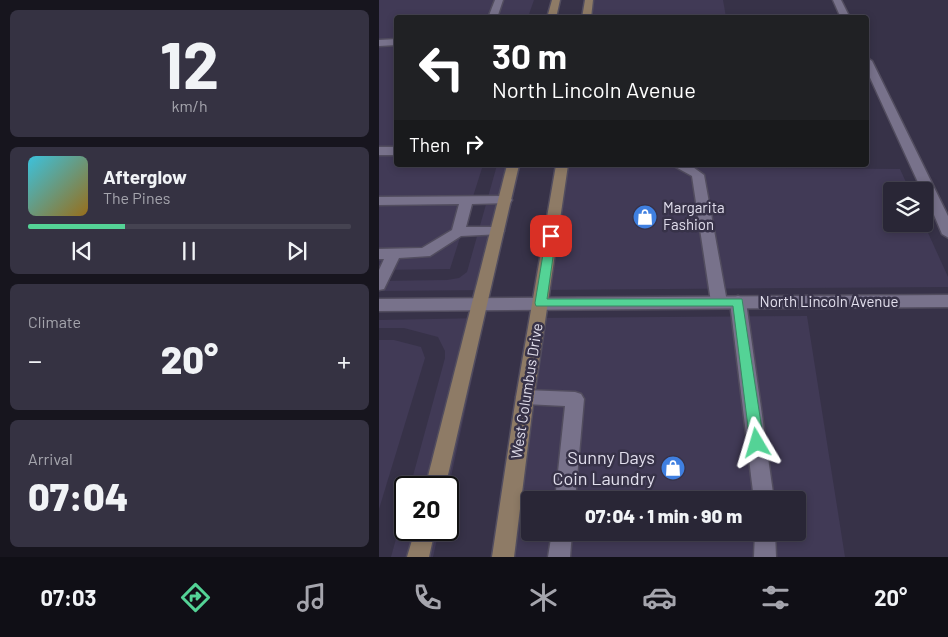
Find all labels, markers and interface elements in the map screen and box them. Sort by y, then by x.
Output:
text: 12 [160,24,219,102]
text: 30 m [492,34,567,76]
icon: left [409,35,474,100]
text: North Lincoln Avenue [492,76,696,102]
text: km/h [171,96,208,115]
icon: right [460,130,488,158]
text: Then [409,133,450,156]
text: Afterglow [103,165,187,188]
map controls [883,182,933,232]
button: layers [883,182,933,232]
text: The Pines [103,188,171,207]
place label: Margarita Fashion [663,198,725,233]
shop icon: Margarita Fashion [632,204,658,230]
pin [530,215,572,257]
icon: arrive [537,222,565,250]
icon: previous [68,237,96,265]
icon: pause [175,237,203,265]
icon: next [283,237,311,265]
street label: North Lincoln Avenue [760,292,899,310]
text: Climate [28,312,81,331]
street label: West Columbus Drive [506,322,546,460]
text: 20° [161,336,218,382]
text: − [28,343,42,377]
text: + [337,343,351,377]
position arrow [730,416,782,468]
place label: Sunny Days Coin Laundry [553,446,655,489]
text: Arrival [28,449,73,468]
shop icon: Sunny Days Coin Laundry [660,455,686,481]
text: 07:04 [28,473,128,519]
speed limit sign: 20 [394,476,459,541]
text: 07:04 · 1 min · 90 m [585,504,742,527]
icon: directions [178,580,213,615]
icon: music [294,580,329,615]
icon: phone [410,580,445,615]
icon: climate [526,580,561,615]
icon: car [642,580,677,615]
icon: filters [758,580,793,615]
text: 07:03 [41,584,96,610]
text: 20° [874,584,907,610]

